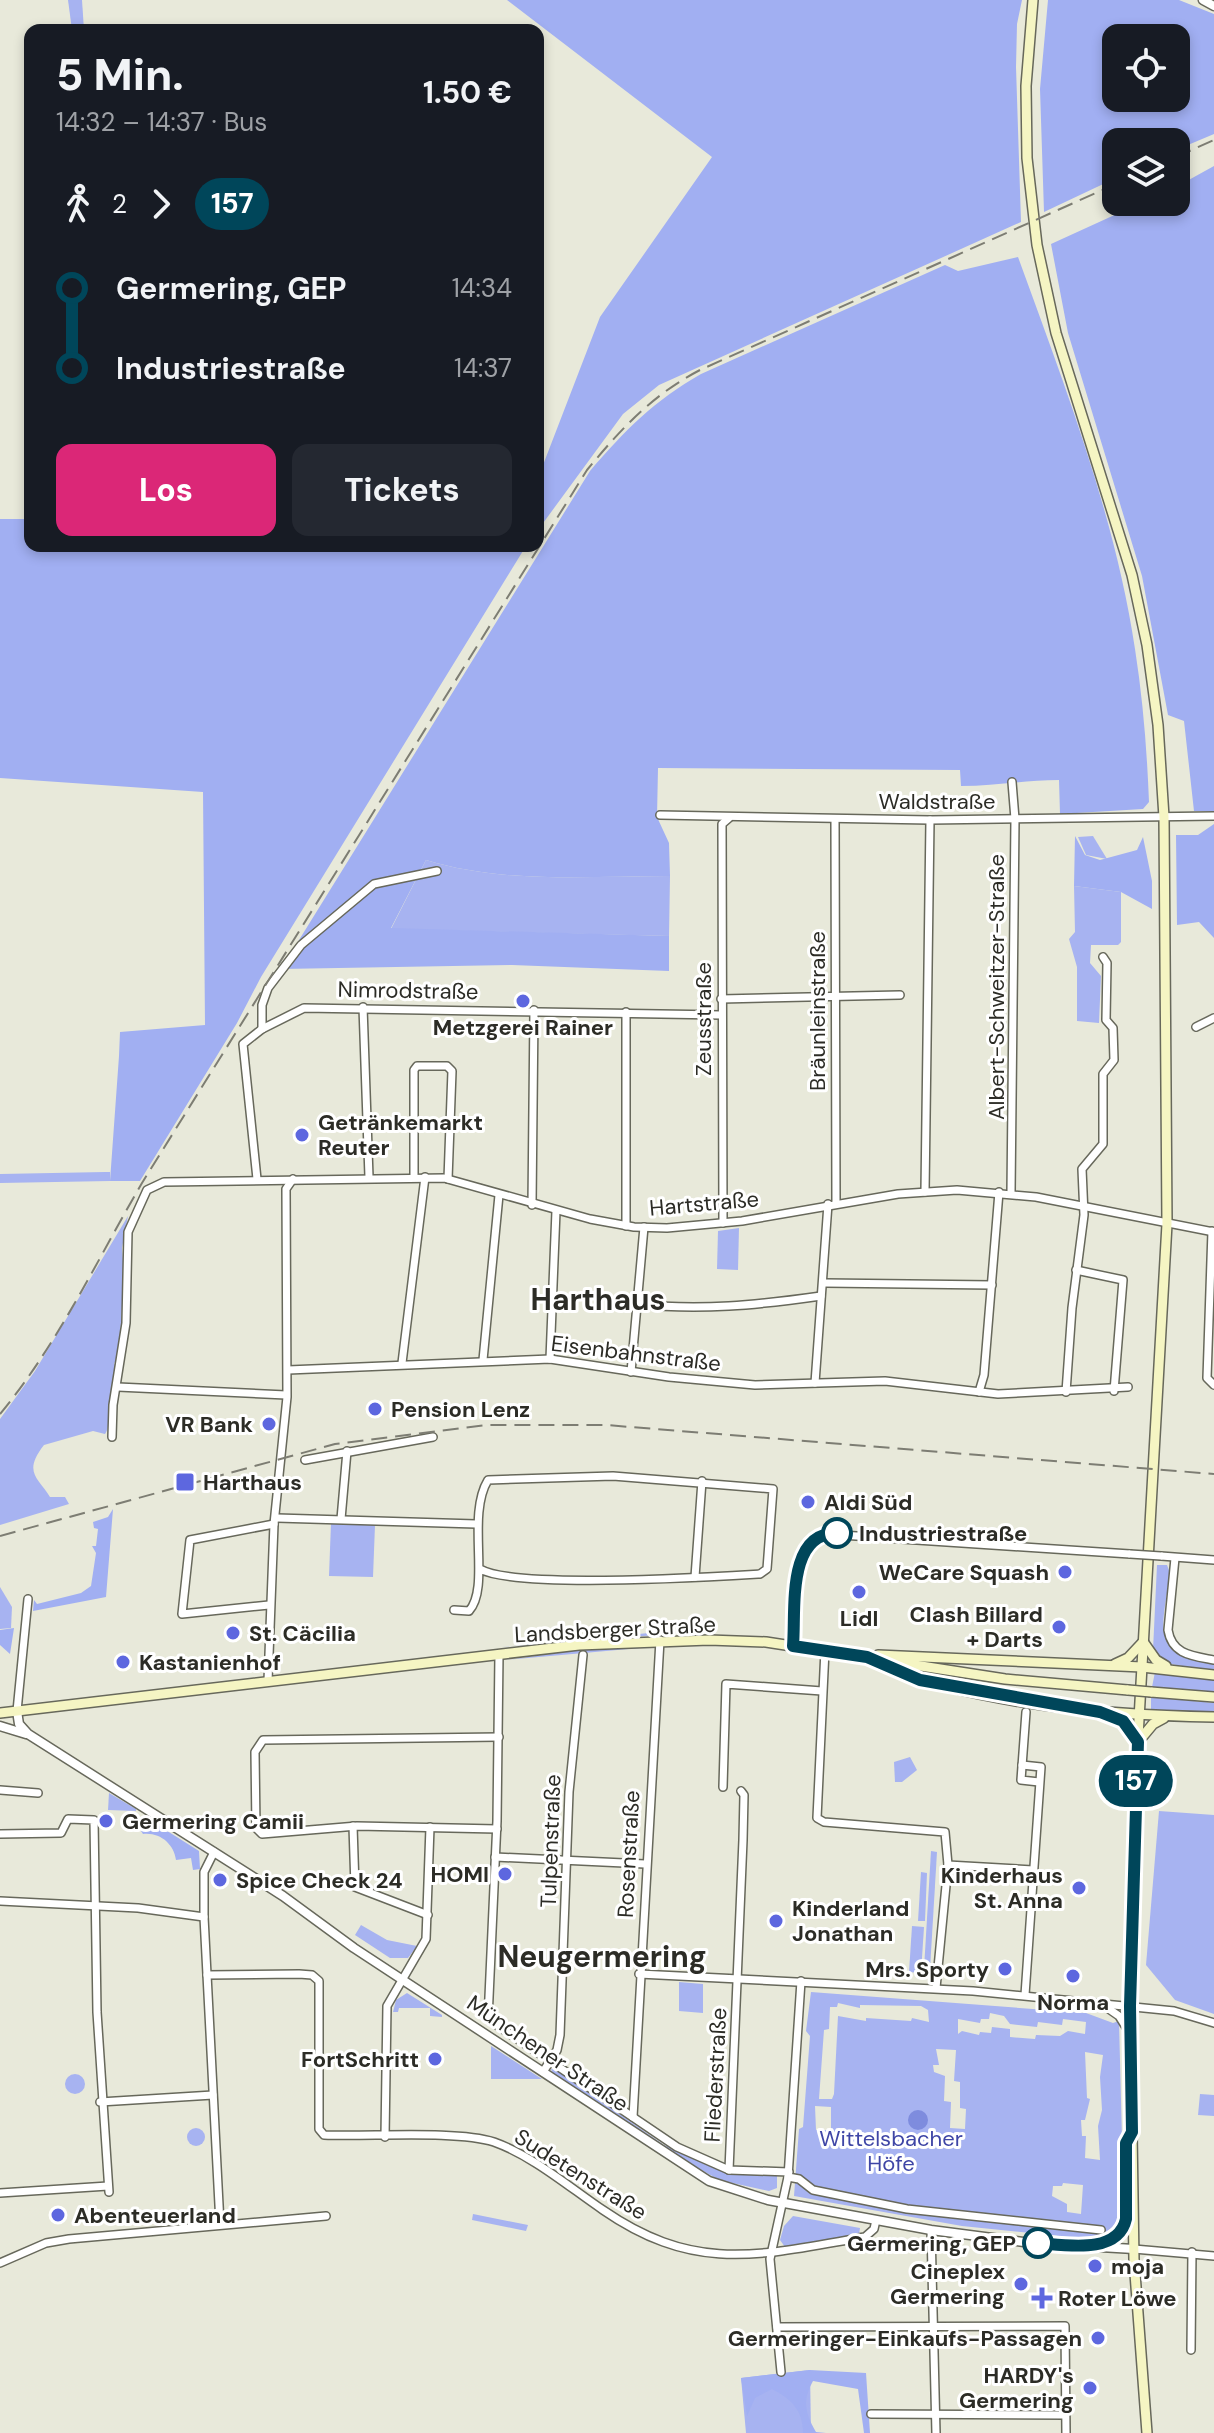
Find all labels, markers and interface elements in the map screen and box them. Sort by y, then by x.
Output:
map controls [1102,24,1190,216]
button: locate [1102,24,1190,112]
text: 5 Min. [56,46,184,104]
text: 1.50 € [423,73,512,112]
text: 14:32 – 14:37 · Bus [56,105,267,139]
button: layers [1102,128,1190,216]
icon: walk [56,182,100,226]
icon: forward [139,182,183,226]
text: 157 [211,185,253,222]
text: 2 [112,187,127,221]
text: Germering, GEP [116,269,347,308]
text: 14:34 [452,271,512,305]
text: Industriestraße [116,349,345,388]
text: 14:37 [454,351,512,385]
button: Los [56,444,276,536]
button: Tickets [292,444,512,536]
street label: Waldstraße [879,787,995,816]
street label: Albert-Schweitzer-Straße [982,854,1011,1120]
street label: Bräunleinstraße [803,931,832,1091]
street label: Zeusstraße [689,962,718,1076]
street label: Nimrodstraße [337,975,479,1006]
marker: Metzgerei Rainer [514,992,532,1010]
place label: Metzgerei Rainer [433,1013,613,1042]
place label: Getränkemarkt Reuter [318,1108,483,1162]
marker: Getränkemarkt Reuter [293,1126,311,1144]
street label: Hartstraße [648,1184,760,1223]
district label: Harthaus [531,1280,665,1319]
street label: Eisenbahnstraße [549,1329,723,1378]
place label: Pension Lenz [391,1395,530,1424]
marker: Pension Lenz [366,1400,384,1418]
place label: VR Bank [165,1410,253,1439]
marker: VR Bank [260,1415,278,1433]
place label: Harthaus [203,1468,302,1497]
marker: Harthaus [174,1471,196,1493]
place label: Aldi Süd [824,1488,912,1517]
marker: Aldi Süd [799,1493,817,1511]
marker: Industriestraße [822,1518,852,1548]
place label: Industriestraße [859,1519,1027,1548]
place label: WeCare Squash [879,1558,1049,1587]
marker: WeCare Squash [1056,1563,1074,1581]
marker: Lidl [850,1583,868,1601]
place label: Clash Billard + Darts [910,1600,1043,1654]
place label: Lidl [840,1604,878,1633]
street label: Landsberger Straße [514,1610,717,1649]
marker: Clash Billard + Darts [1050,1618,1068,1636]
place label: St. Cäcilia [249,1619,356,1648]
marker: St. Cäcilia [224,1624,242,1642]
place label: Kastanienhof [139,1648,281,1677]
marker: Kastanienhof [114,1653,132,1671]
line badge: 157 [1090,1755,1182,1807]
text: 157 [1115,1762,1157,1799]
street label: Tulpenstraße [534,1774,567,1908]
street label: Rosenstraße [611,1790,646,1919]
place label: Germering Camii [122,1807,304,1836]
marker: Germering Camii [97,1812,115,1830]
place label: HOMI [431,1860,489,1889]
place label: Kinderhaus St. Anna [941,1861,1063,1915]
marker: HOMI [496,1865,514,1883]
place label: Spice Check 24 [236,1866,403,1895]
marker: Spice Check 24 [211,1871,229,1889]
marker: Kinderhaus St. Anna [1070,1879,1088,1897]
place label: Kinderland Jonathan [792,1894,909,1948]
marker: Kinderland Jonathan [767,1912,785,1930]
district label: Neugermering [497,1937,707,1976]
place label: Mrs. Sporty [865,1955,989,1984]
marker: Mrs. Sporty [996,1960,1014,1978]
marker: Norma [1064,1967,1082,1985]
place label: Norma [1037,1988,1109,2017]
street label: Münchener Straße [461,1989,634,2118]
street label: Fliederstraße [697,2007,734,2143]
place label: FortSchritt [301,2045,419,2074]
marker: FortSchritt [426,2050,444,2068]
street label: Sudetenstraße [509,2122,652,2227]
park label: Wittelsbacher Höfe [819,2124,963,2178]
place label: Abenteuerland [74,2201,236,2230]
marker: Abenteuerland [49,2206,67,2224]
marker: Germering, GEP [1023,2228,1053,2258]
place label: Germering, GEP [847,2229,1016,2258]
place label: moja [1111,2252,1164,2281]
place label: Cineplex Germering [890,2257,1005,2311]
marker: moja [1086,2257,1104,2275]
marker: Cineplex Germering [1012,2275,1030,2293]
place label: Roter Löwe [1058,2284,1177,2313]
marker: Roter Löwe [1033,2289,1051,2307]
place label: Germeringer-Einkaufs-Passagen [728,2324,1082,2353]
marker: Germeringer-Einkaufs-Passagen [1089,2329,1107,2347]
place label: HARDY's Germering [959,2361,1074,2415]
marker: HARDY's Germering [1081,2379,1099,2397]

